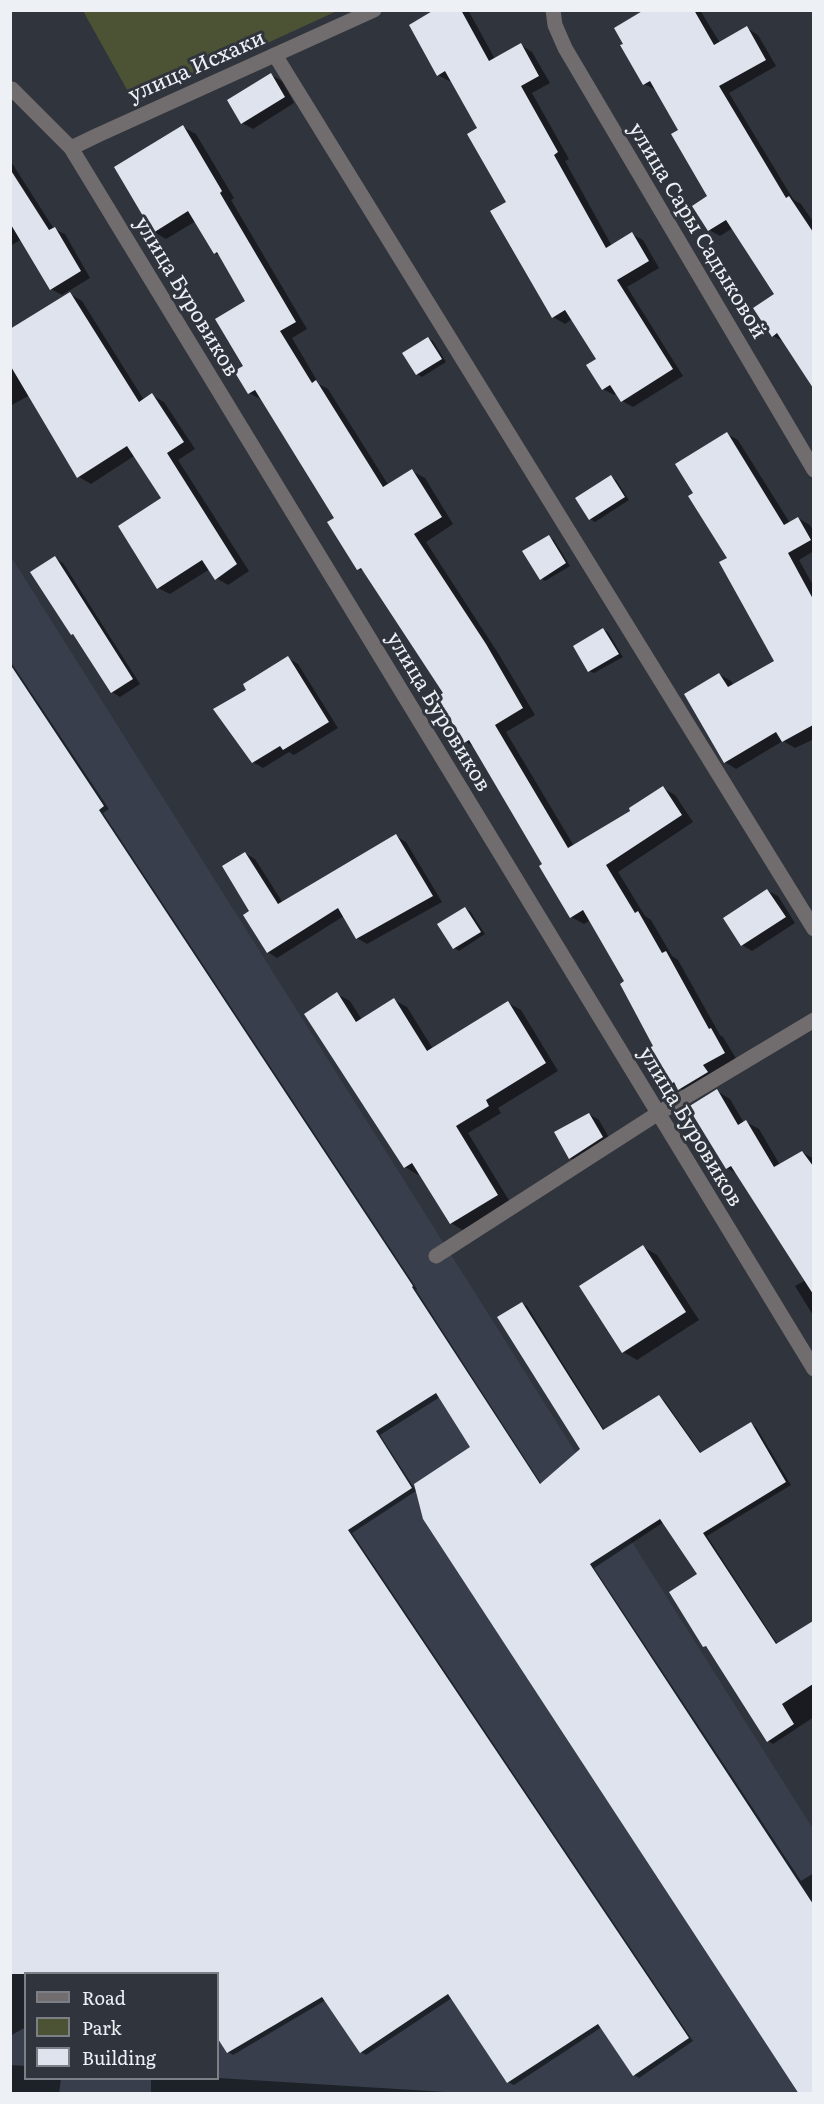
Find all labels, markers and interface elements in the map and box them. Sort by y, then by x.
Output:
street label: улица Исхаки [125,26,269,108]
street label: улица Сары Садыковой [622,118,772,344]
street label: улица Буровиков [128,213,244,381]
street label: улица Буровиков [380,628,496,796]
street label: улица Буровиков [632,1043,748,1211]
legend [24,1972,219,2080]
text: Road [82,1984,126,2011]
text: Park [82,2014,121,2041]
text: Building [82,2044,156,2071]

